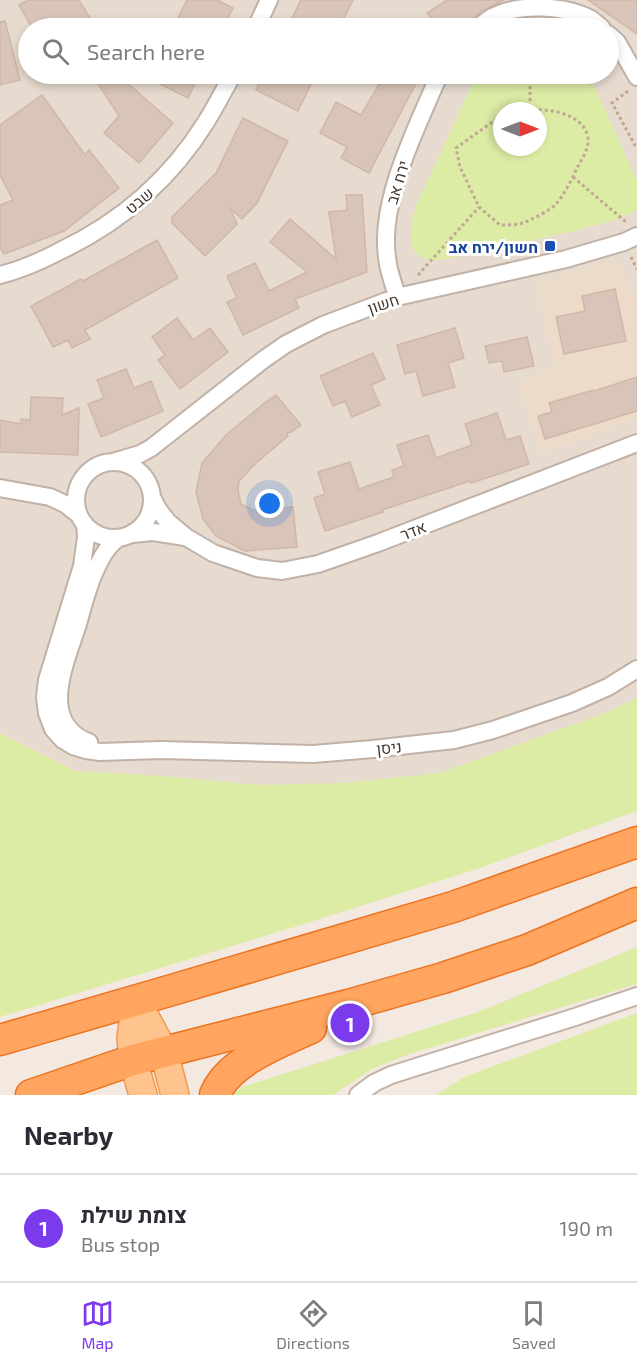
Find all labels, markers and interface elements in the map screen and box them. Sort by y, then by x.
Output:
search box [18,18,619,84]
icon: search [39,35,72,68]
text: Search here [87,38,205,64]
north arrow [493,102,547,156]
street label: ירח אב [381,158,413,206]
street label: שבט [121,183,157,217]
place label: חשון/ירח אב [449,237,538,256]
marker: חשון/ירח אב [543,239,557,253]
street label: חשון [365,289,401,317]
your location [255,489,284,518]
street label: אדר [397,516,429,544]
street label: ניסן [375,736,403,758]
pin: 1 [330,1000,370,1046]
text: Nearby [24,1119,113,1150]
text: צומת שילת [81,1201,187,1227]
text: 1 [39,1216,48,1240]
text: 190 m [560,1216,613,1240]
text: Bus stop [81,1232,160,1256]
tab: Map [81,1297,114,1352]
tab: Directions [276,1297,350,1352]
tab: Saved [512,1297,556,1352]

